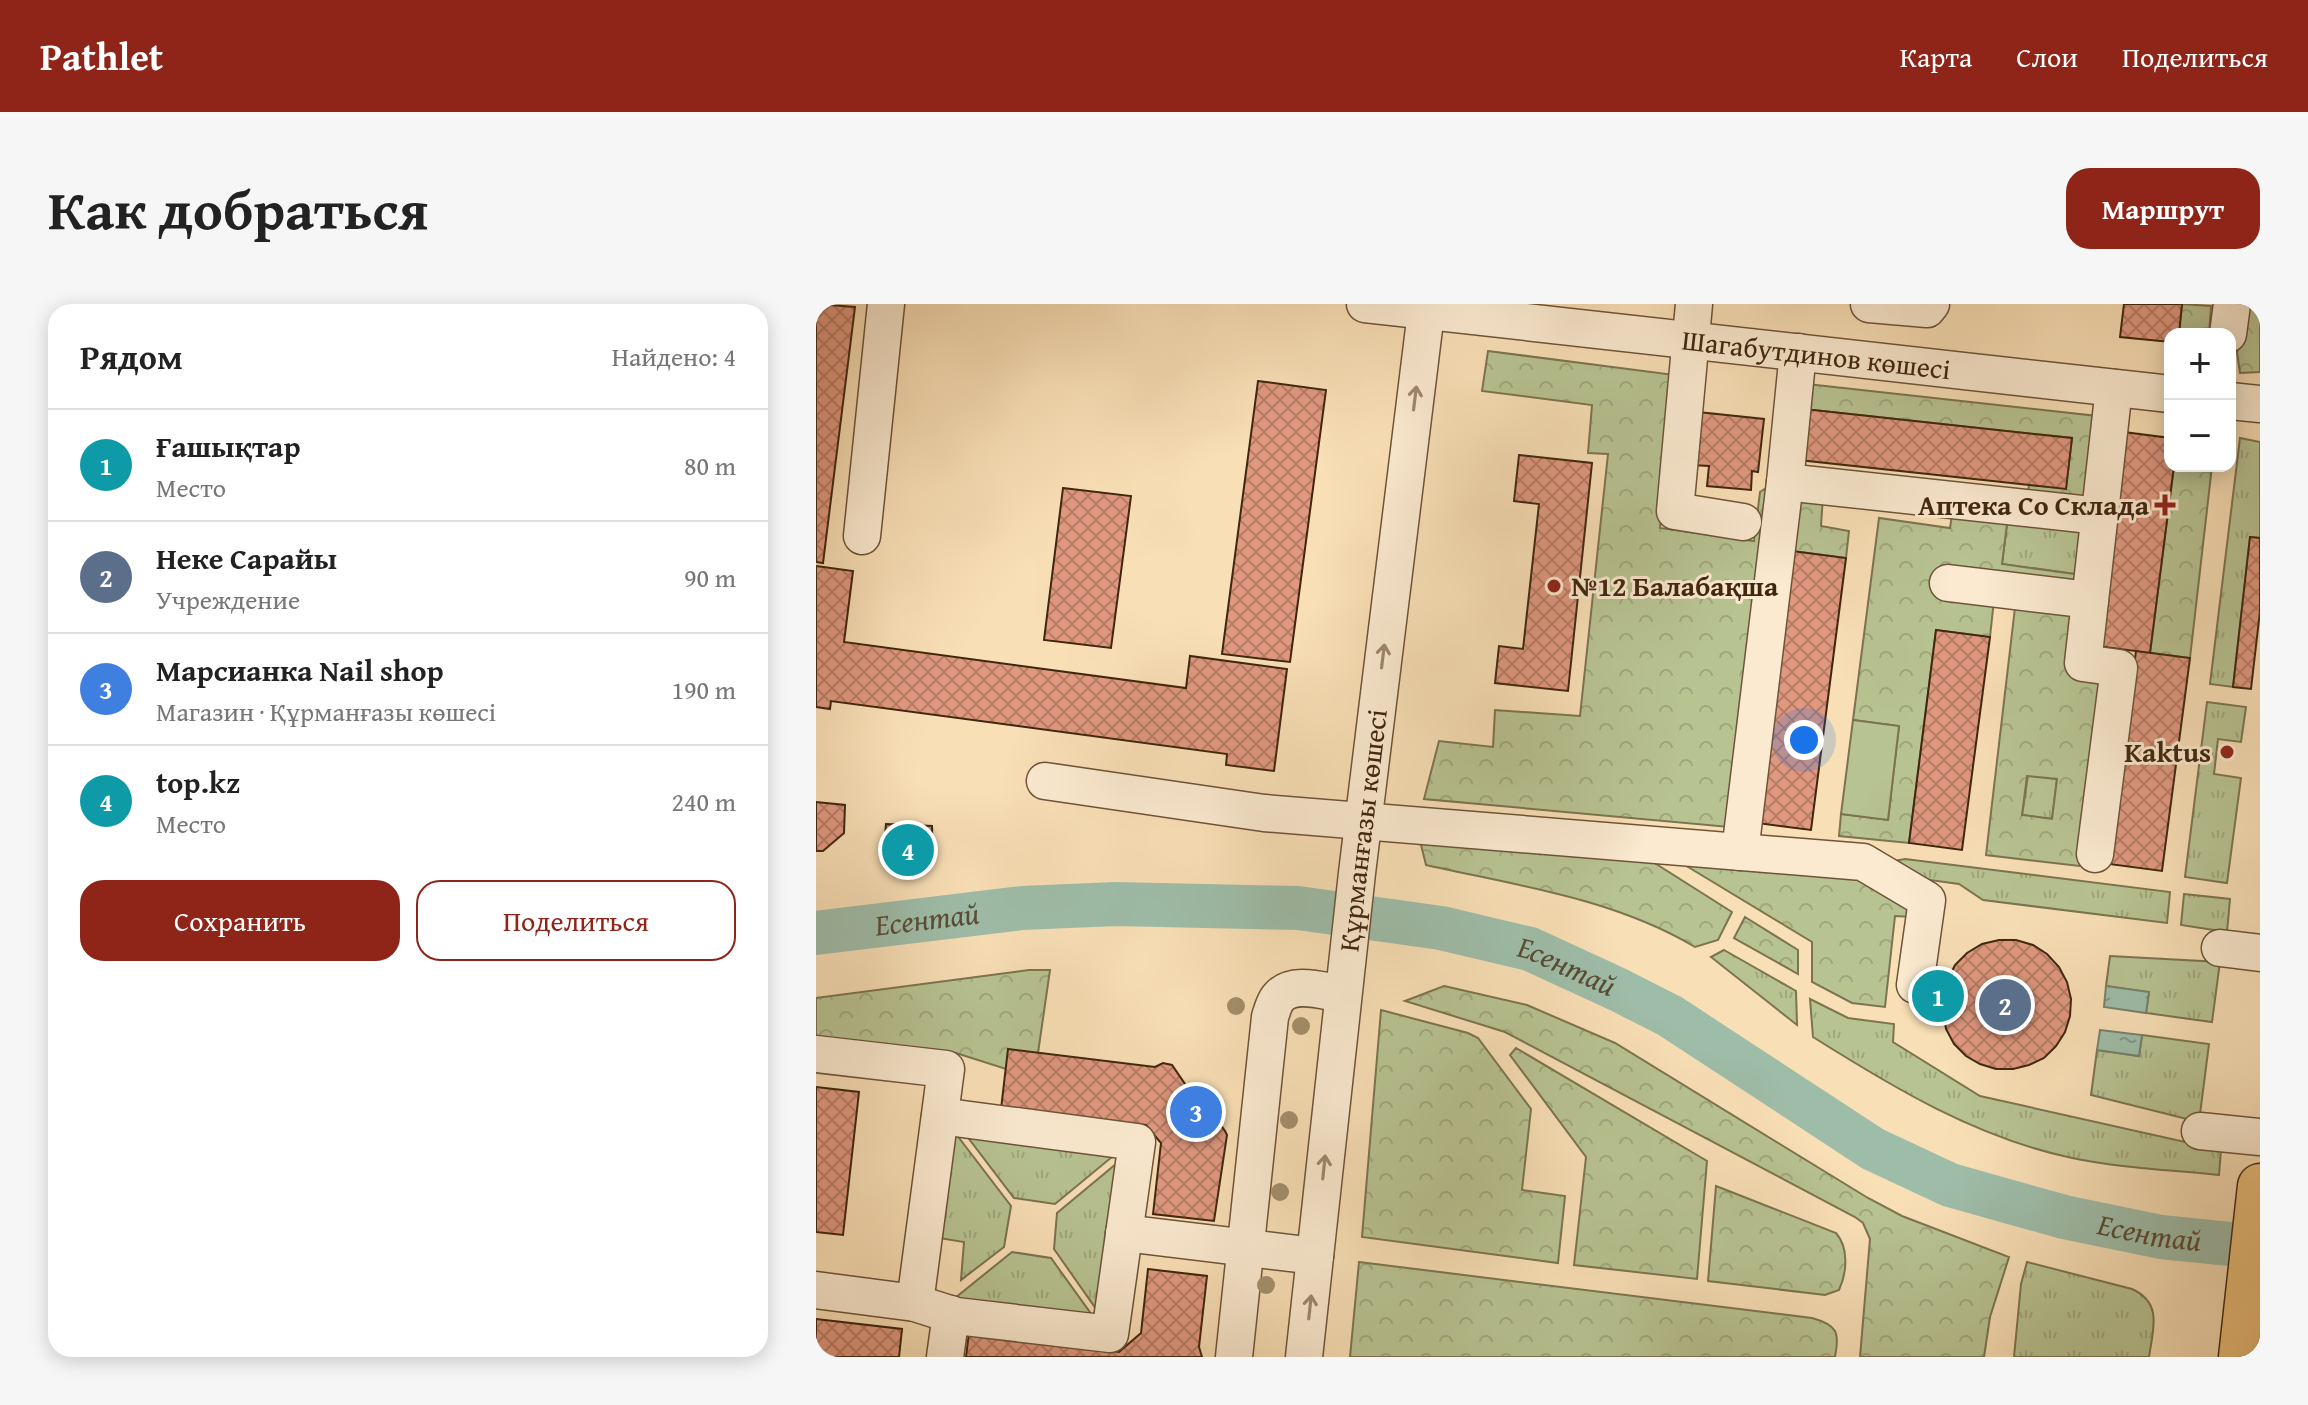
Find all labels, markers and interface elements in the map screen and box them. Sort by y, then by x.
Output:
text: Pathlet [40,28,163,84]
text: Карта [1900,36,1972,77]
text: Слои [2016,36,2078,77]
text: Поделиться [2122,36,2268,77]
text: Как добраться [48,167,428,250]
button: Маршрут [2066,168,2260,249]
street label: Шагабутдинов көшесі [1680,319,1953,389]
map controls [2164,328,2236,472]
button: + [2164,328,2236,400]
text: Рядом [80,332,183,381]
text: Найдено: 4 [612,337,736,376]
one-way arrow [1408,386,1423,411]
button: − [2164,400,2236,472]
text: Ғашықтар [156,424,301,468]
text: 1 [99,446,113,485]
text: 80 m [684,446,736,485]
text: Место [156,468,226,507]
place label: Аптека Со Склада [1918,484,2150,525]
marker: Аптека Со Склада [2156,496,2174,514]
text: Неке Сарайы [156,536,337,580]
text: 2 [99,558,113,597]
text: 90 m [684,558,736,597]
place label: №12 Балабақша [1570,565,1779,606]
marker: №12 Балабақша [1545,577,1563,595]
text: Учреждение [156,580,300,619]
one-way arrow [1376,644,1391,669]
text: Марсианка Nail shop [156,648,444,692]
text: 3 [99,670,113,709]
text: 190 m [671,670,736,709]
text: Магазин · Құрманғазы көшесі [156,692,496,731]
street label: Құрманғазы көшесі [1328,706,1397,954]
your location [1784,720,1824,760]
place label: Kaktus [2124,731,2211,772]
marker: Kaktus [2218,743,2236,761]
text: top.kz [156,760,240,804]
text: 4 [99,782,113,821]
text: 240 m [671,782,736,821]
text: Место [156,804,226,843]
pin: 4 [882,820,934,880]
button: Сохранить [80,880,400,961]
button: Поделиться [416,880,736,961]
water label: Есентай [871,890,982,947]
water label: Есентай [1513,924,1624,1007]
pin: 1 [1912,966,1964,1026]
pin: 2 [1979,975,2031,1035]
pin: 3 [1170,1082,1222,1142]
one-way arrow [1317,1154,1332,1181]
water label: Есентай [2093,1201,2204,1262]
one-way arrow [1302,1294,1317,1321]

